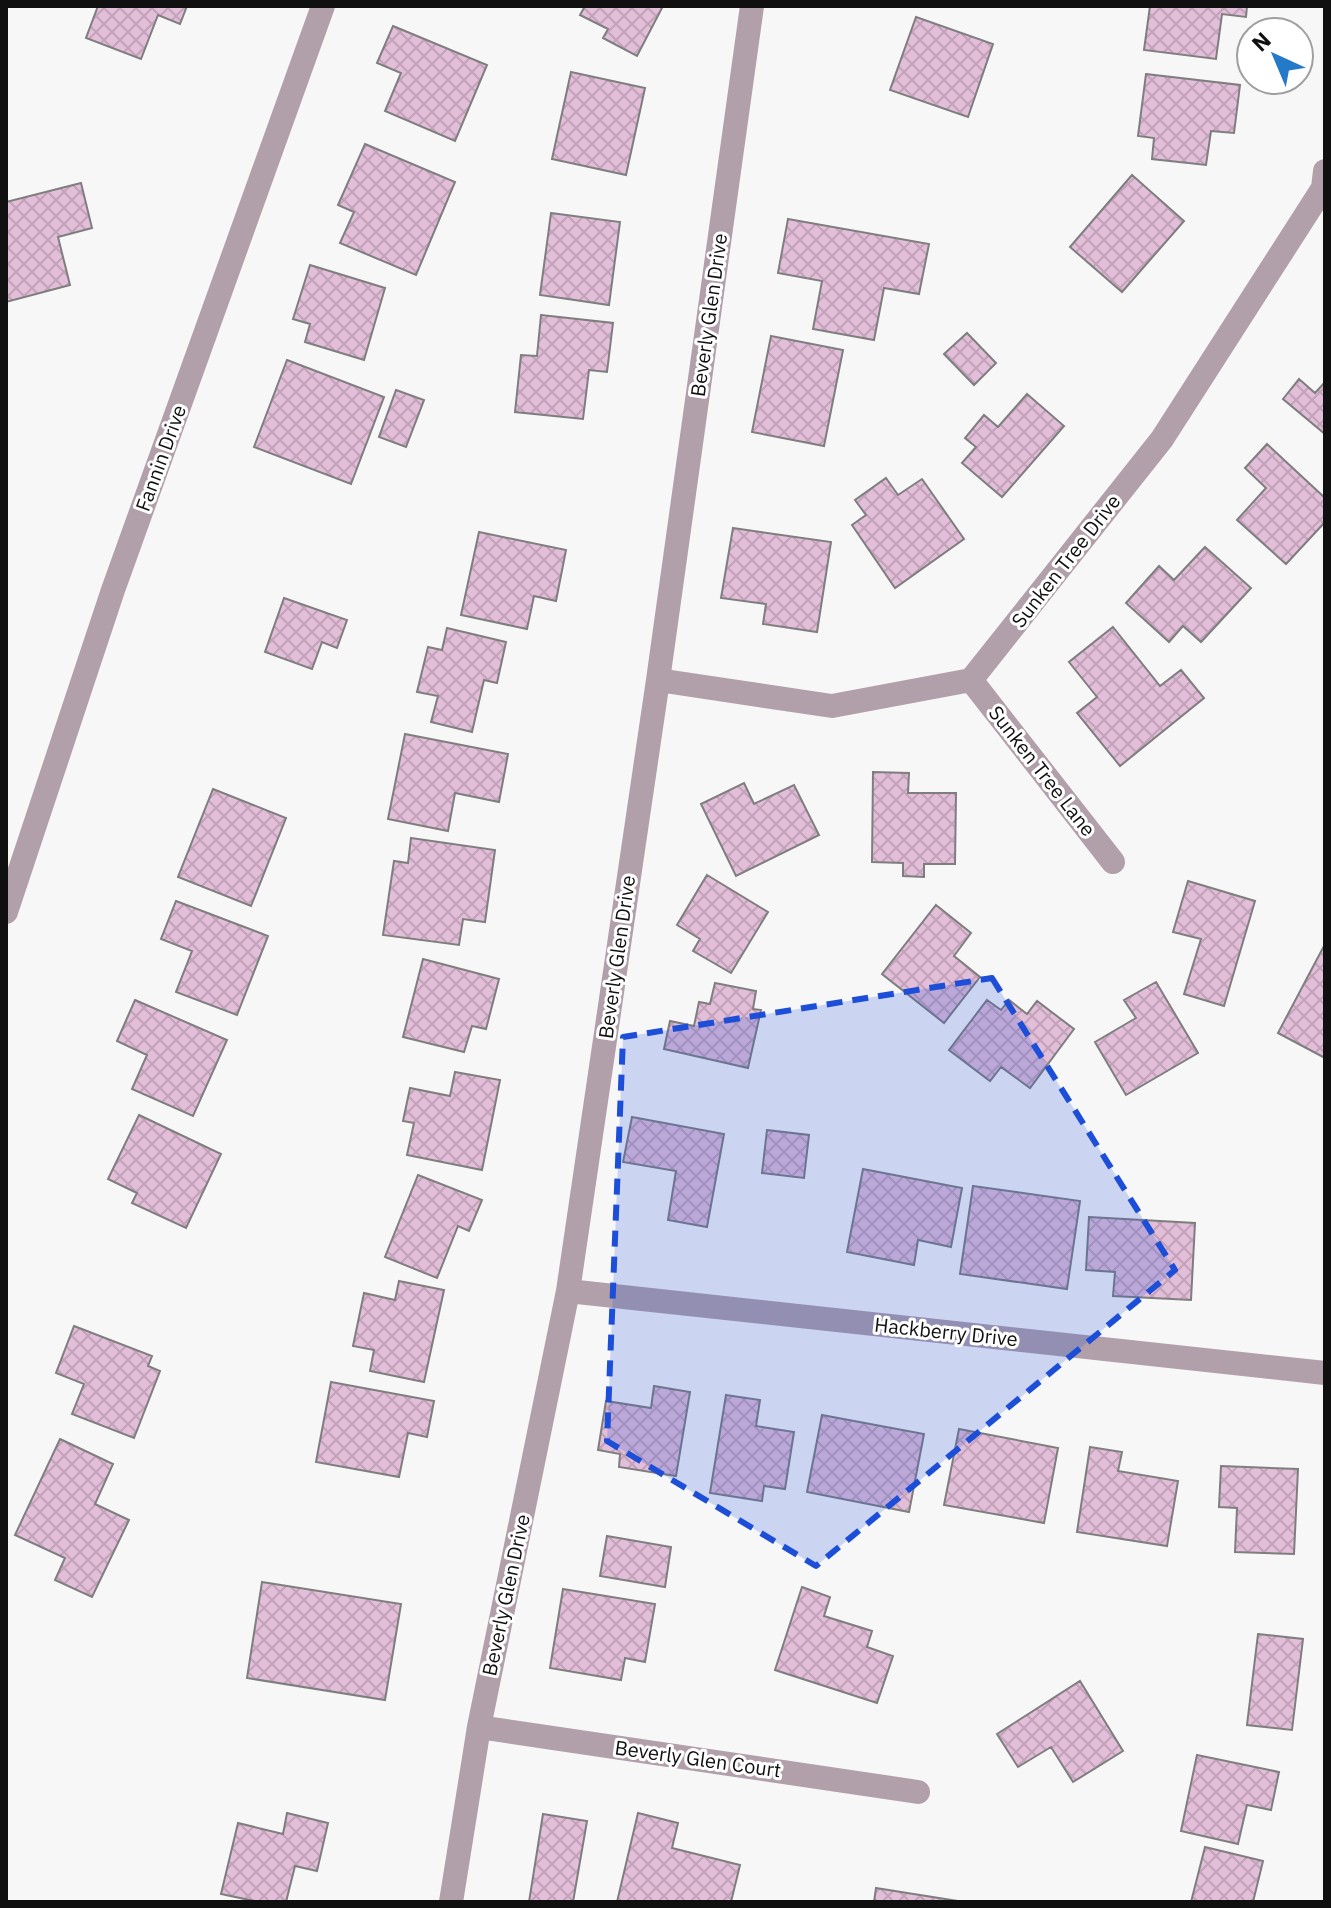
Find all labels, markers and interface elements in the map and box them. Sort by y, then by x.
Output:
north arrow [1235,16,1315,96]
text: N [1245,25,1277,57]
street label: Beverly Glen Drive [684,232,733,398]
street label: Fannin Drive [129,401,192,515]
street label: Sunken Tree Drive [1005,488,1126,633]
street label: Sunken Tree Lane [983,700,1102,842]
street label: Beverly Glen Drive [592,874,641,1040]
street label: Hackberry Drive [873,1311,1019,1352]
street label: Beverly Glen Drive [475,1512,536,1678]
street label: Beverly Glen Court [613,1733,783,1784]

